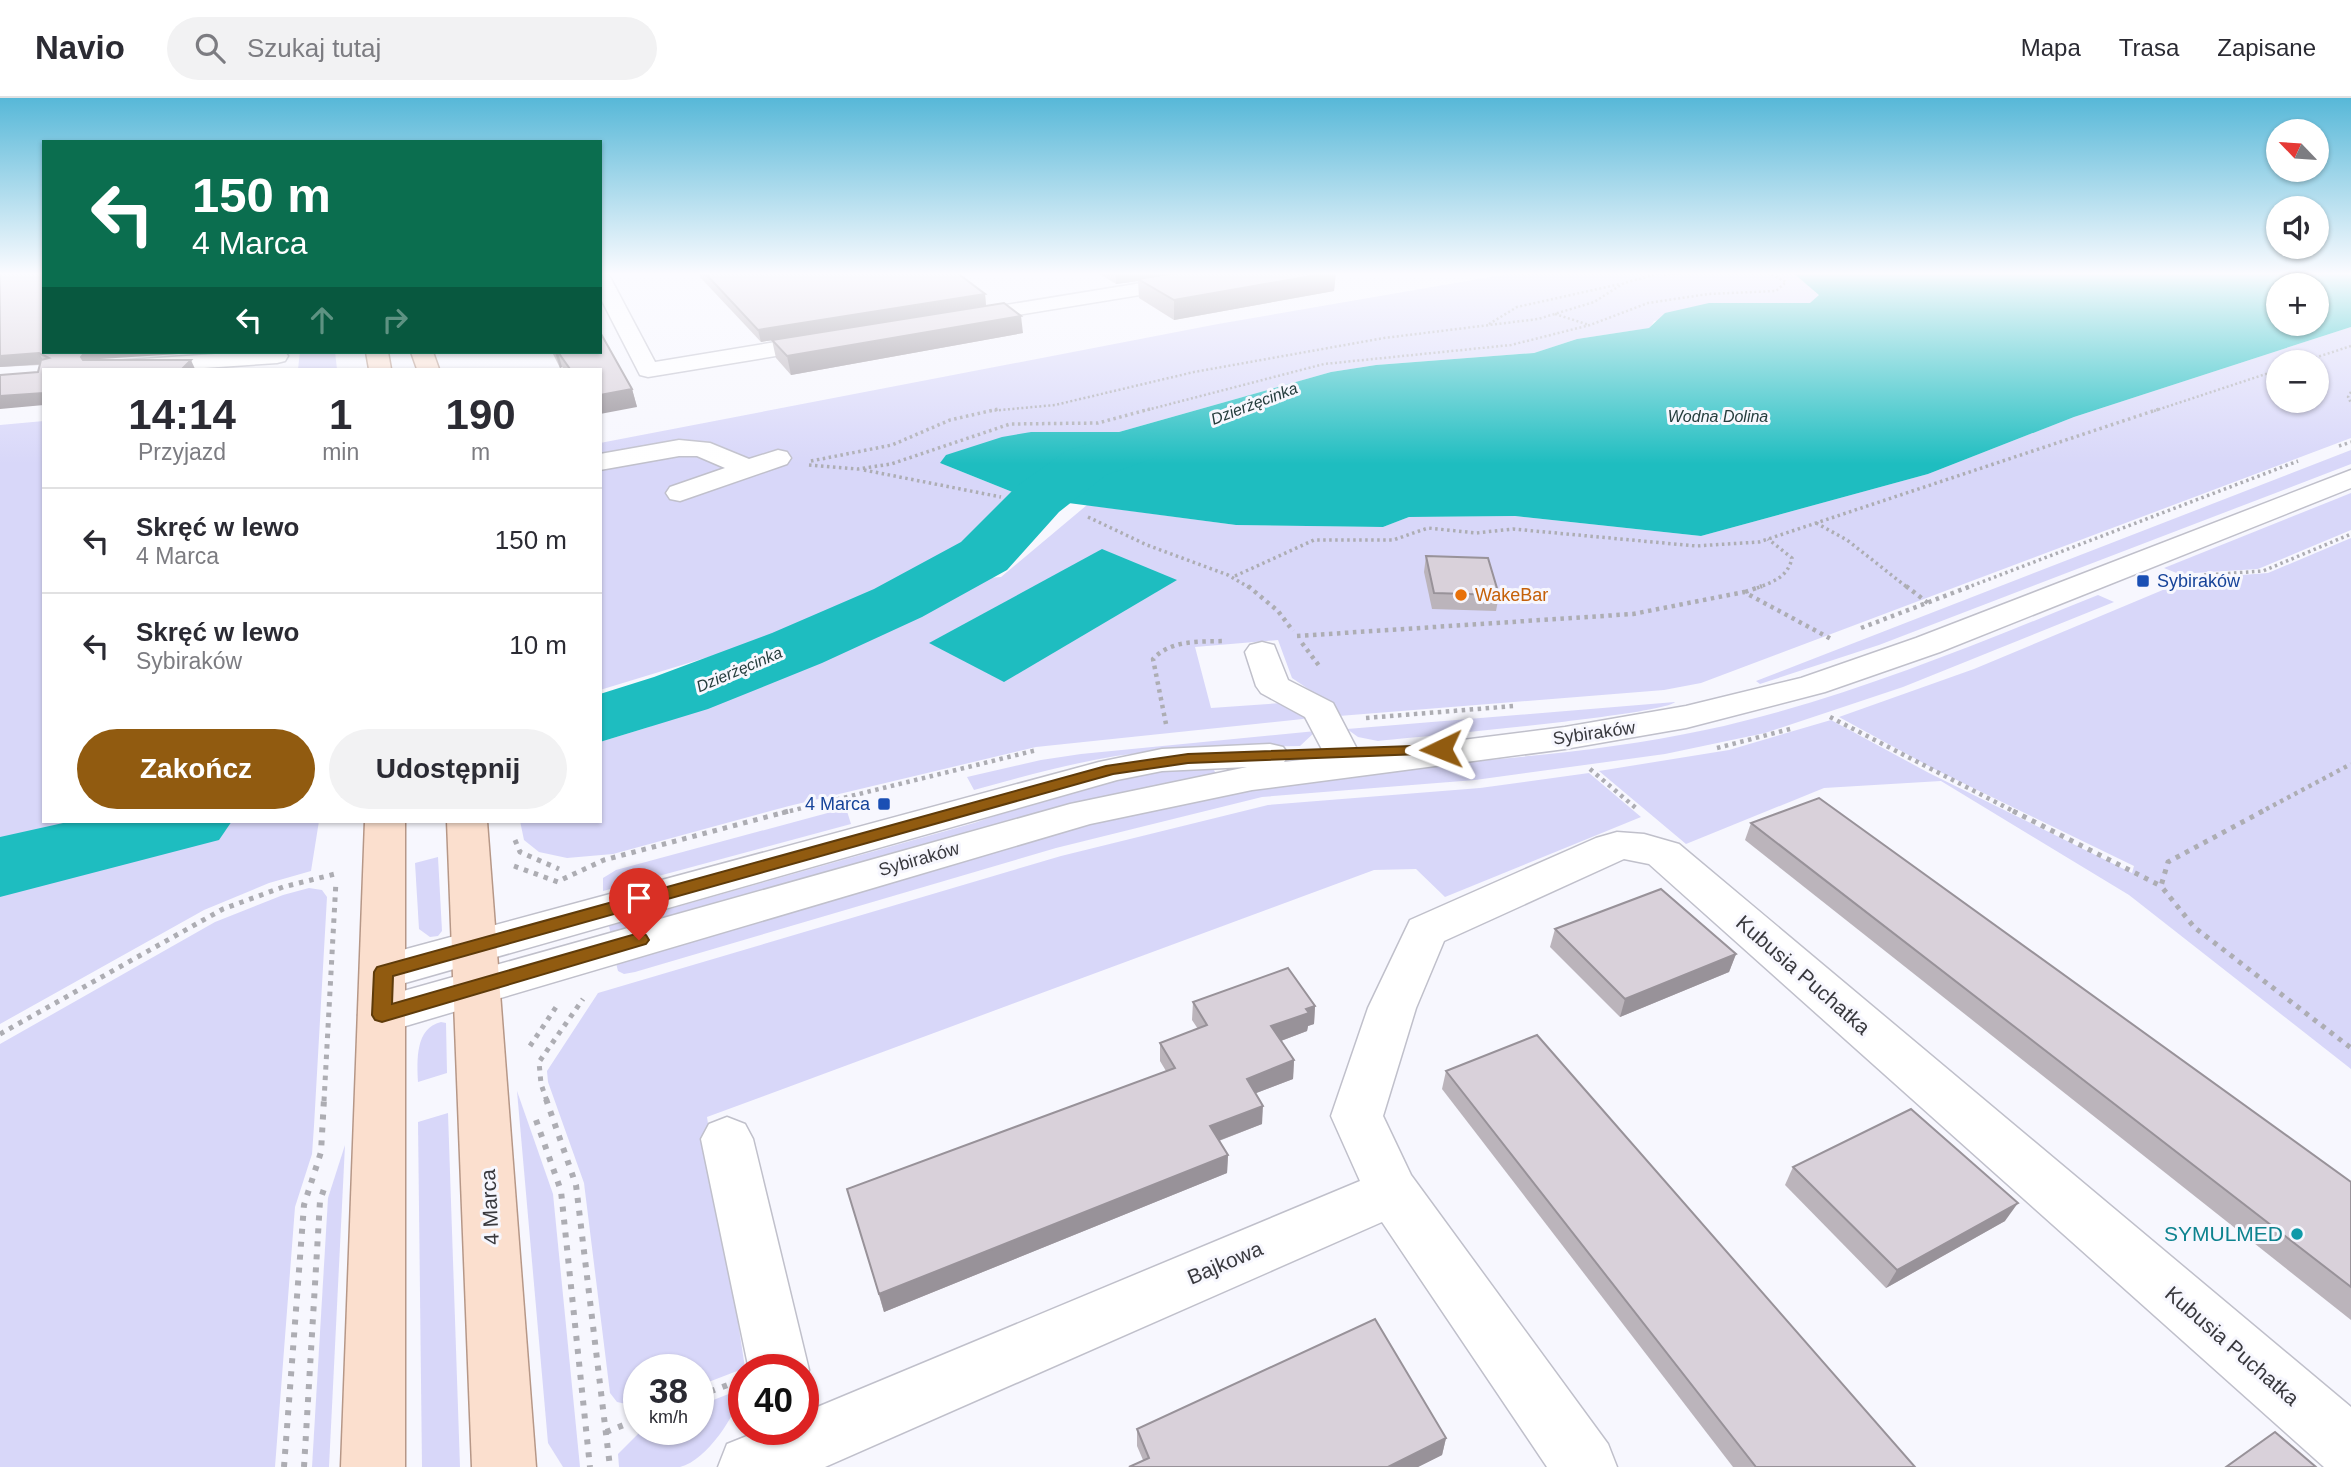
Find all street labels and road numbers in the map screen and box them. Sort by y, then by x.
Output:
street label: Sybiraków [1551,717,1637,749]
street label: Sybiraków [876,838,963,880]
street label: Kubusia Puchatka [1732,910,1875,1039]
street label: 4 Marca [476,1168,503,1246]
street label: Bajkowa [1184,1236,1266,1289]
street label: Kubusia Puchatka [2161,1281,2304,1410]

